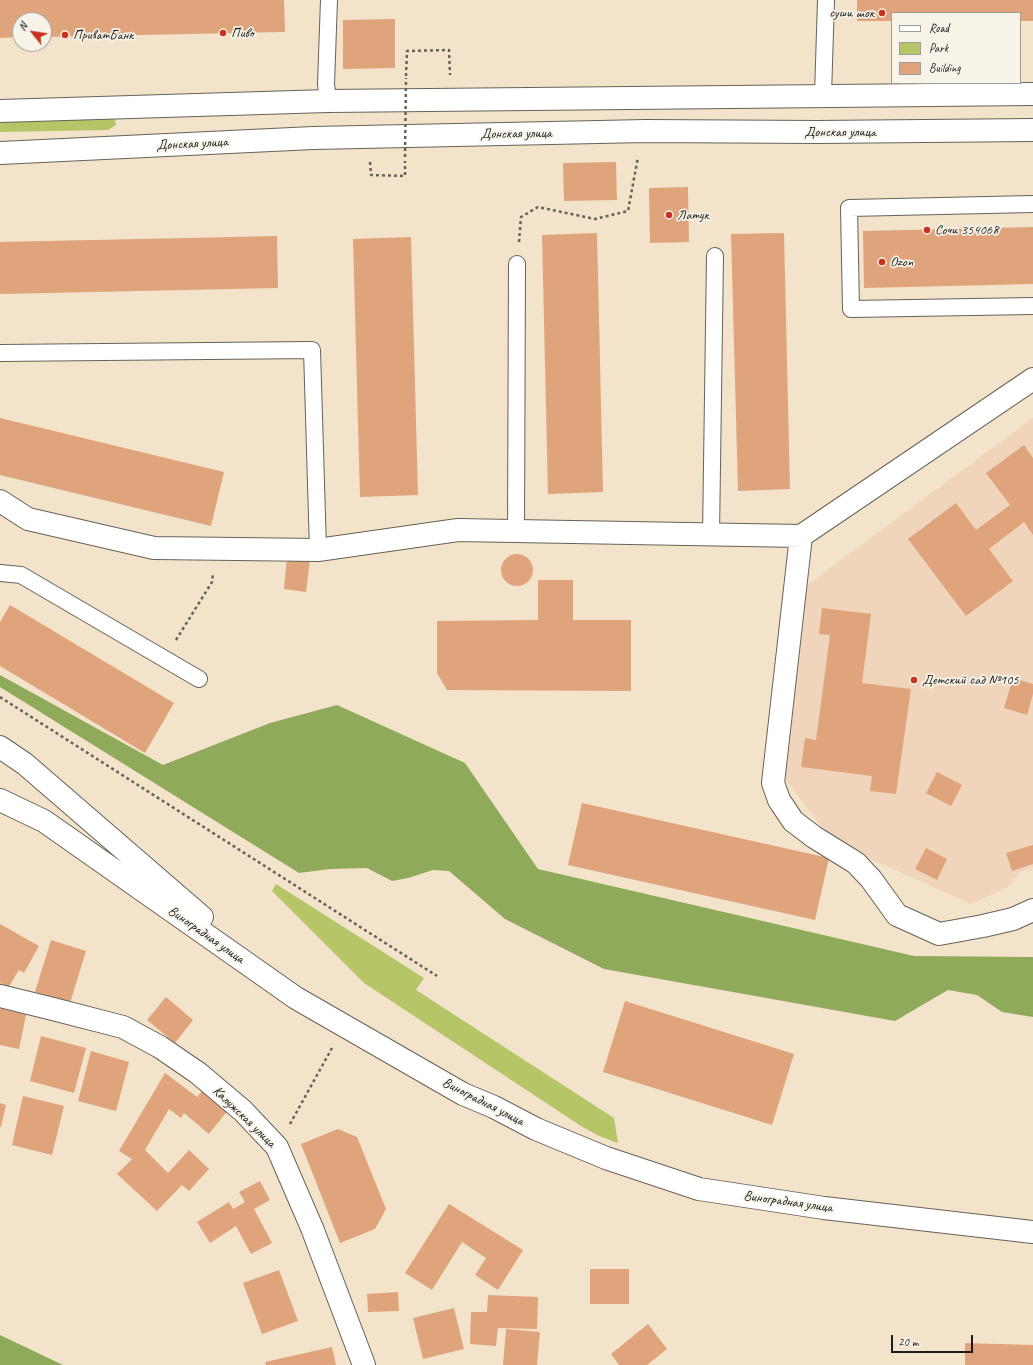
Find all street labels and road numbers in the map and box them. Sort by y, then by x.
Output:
street label: Донская улица [804,124,876,140]
street label: Донская улица [480,125,552,143]
street label: Донская улица [156,134,228,154]
street label: Виноградная улица [165,903,247,967]
street label: Виноградная улица [439,1074,527,1130]
street label: Калужская улица [209,1083,279,1151]
street label: Виноградная улица [743,1187,833,1217]

